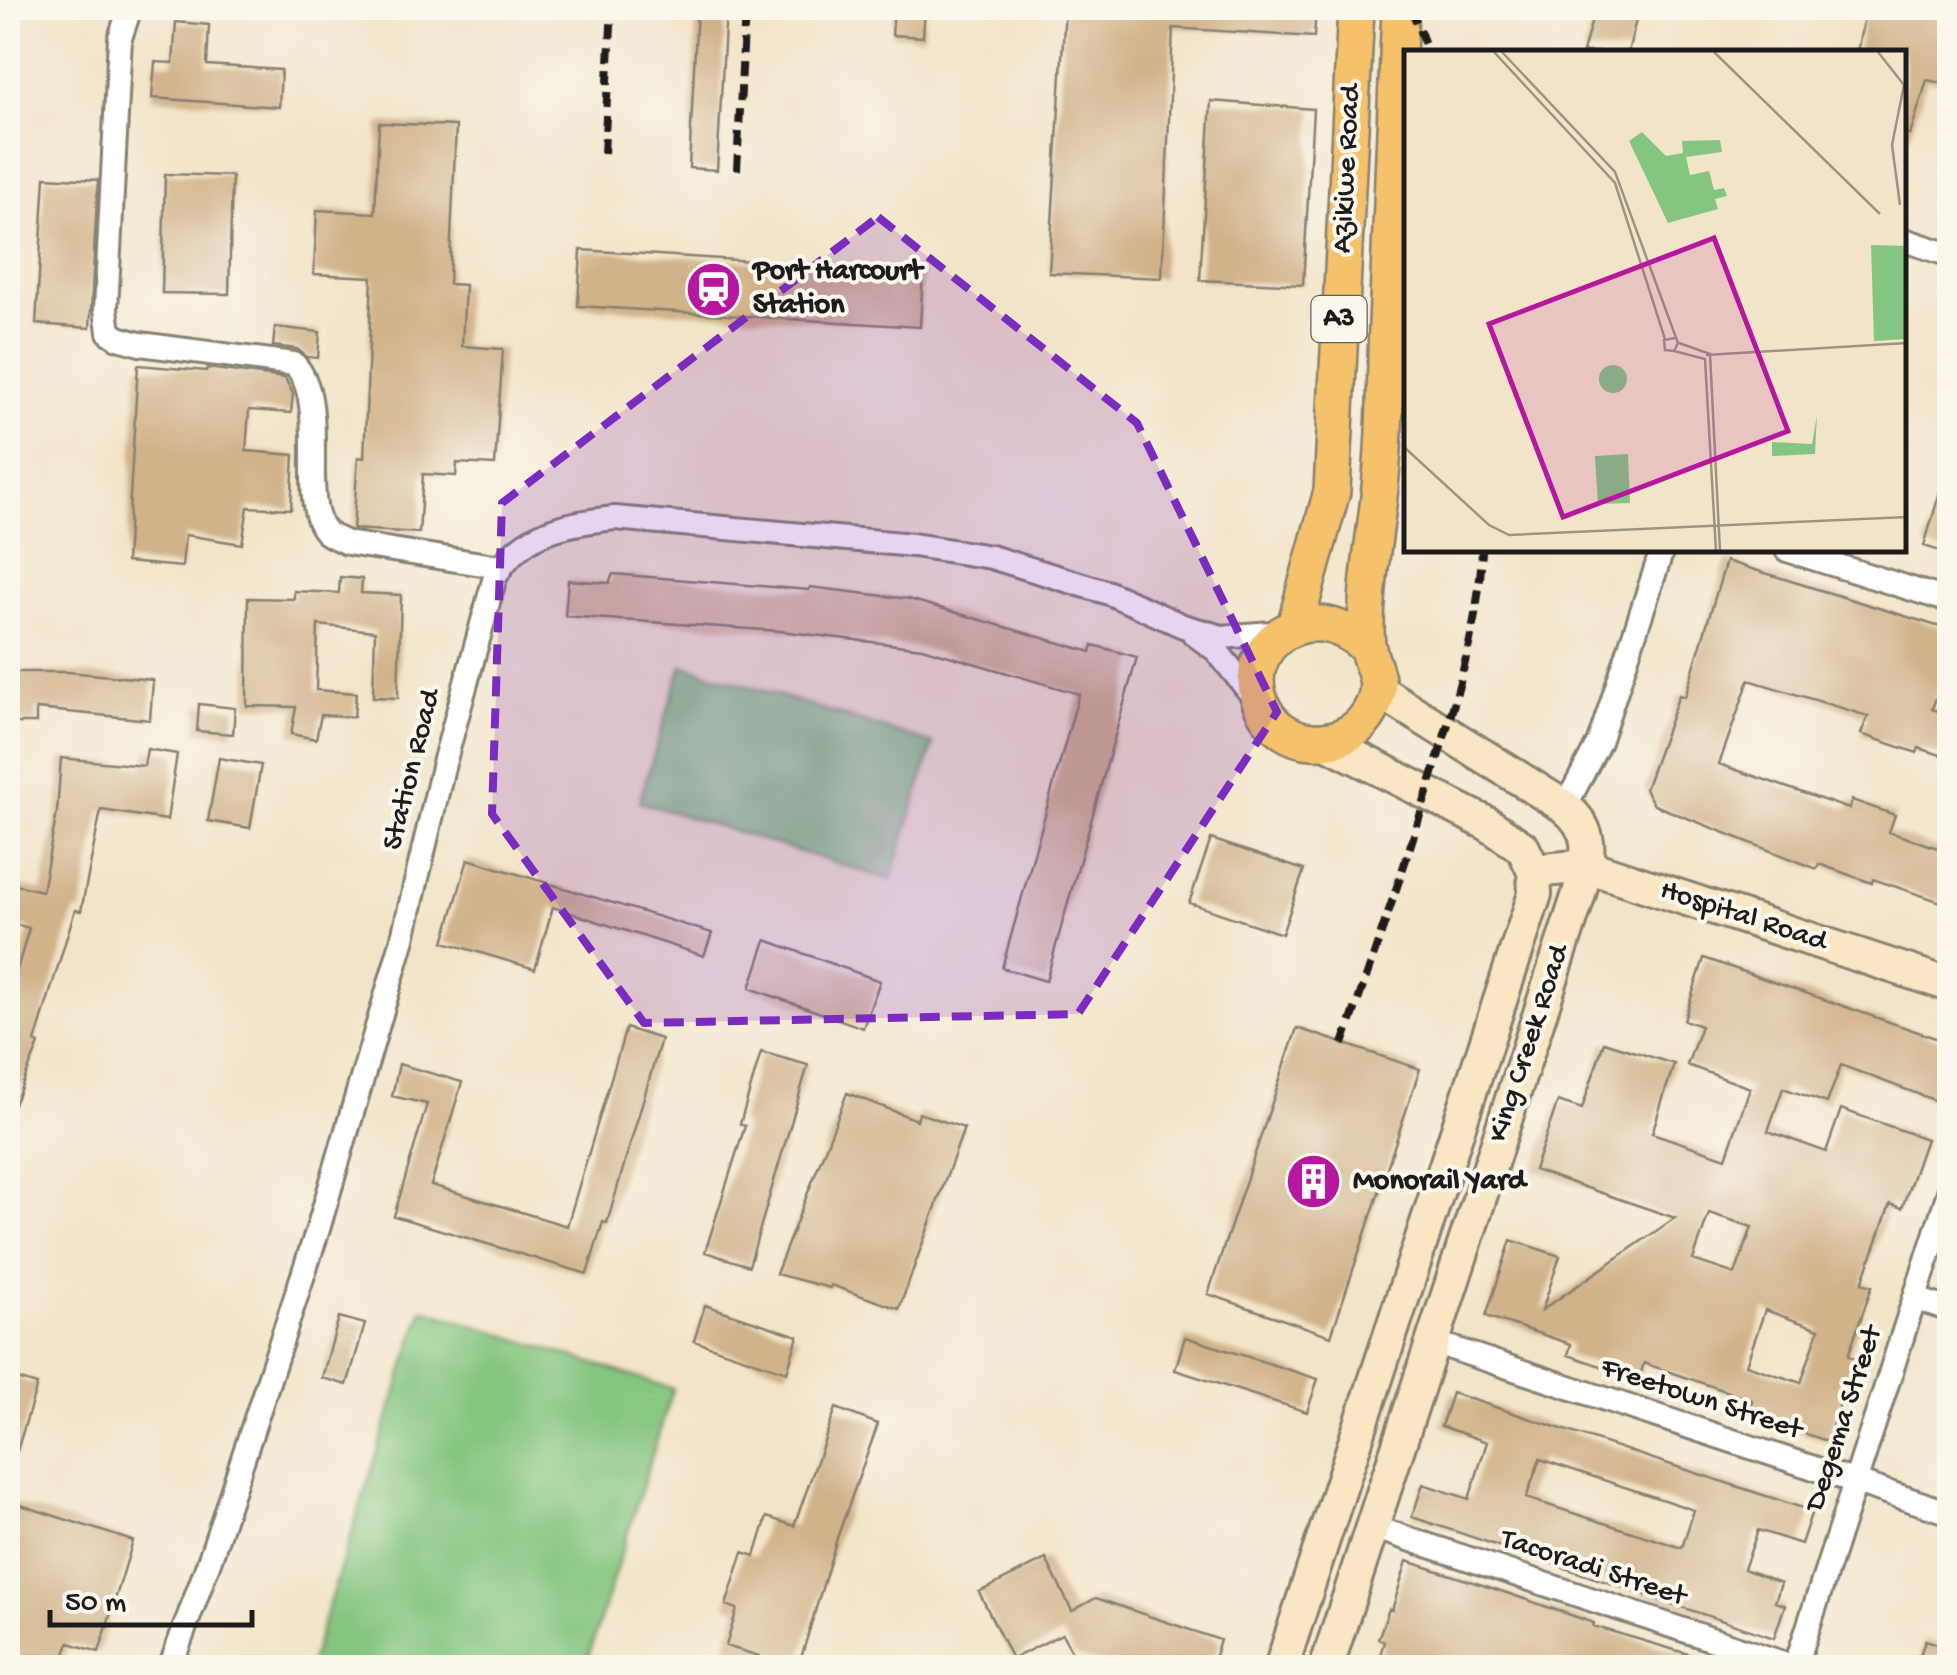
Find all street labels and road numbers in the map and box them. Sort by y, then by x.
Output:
street label: Azikiwe Road [1326,81,1370,254]
road number: A3 [1312,296,1366,342]
street label: Station Road [376,684,450,854]
street label: Hospital Road [1655,874,1833,961]
street label: King Creek Road [1482,939,1579,1147]
street label: Degema Street [1798,1319,1892,1518]
street label: Freetown Street [1595,1351,1809,1450]
street label: Tacoradi Street [1494,1522,1693,1616]

